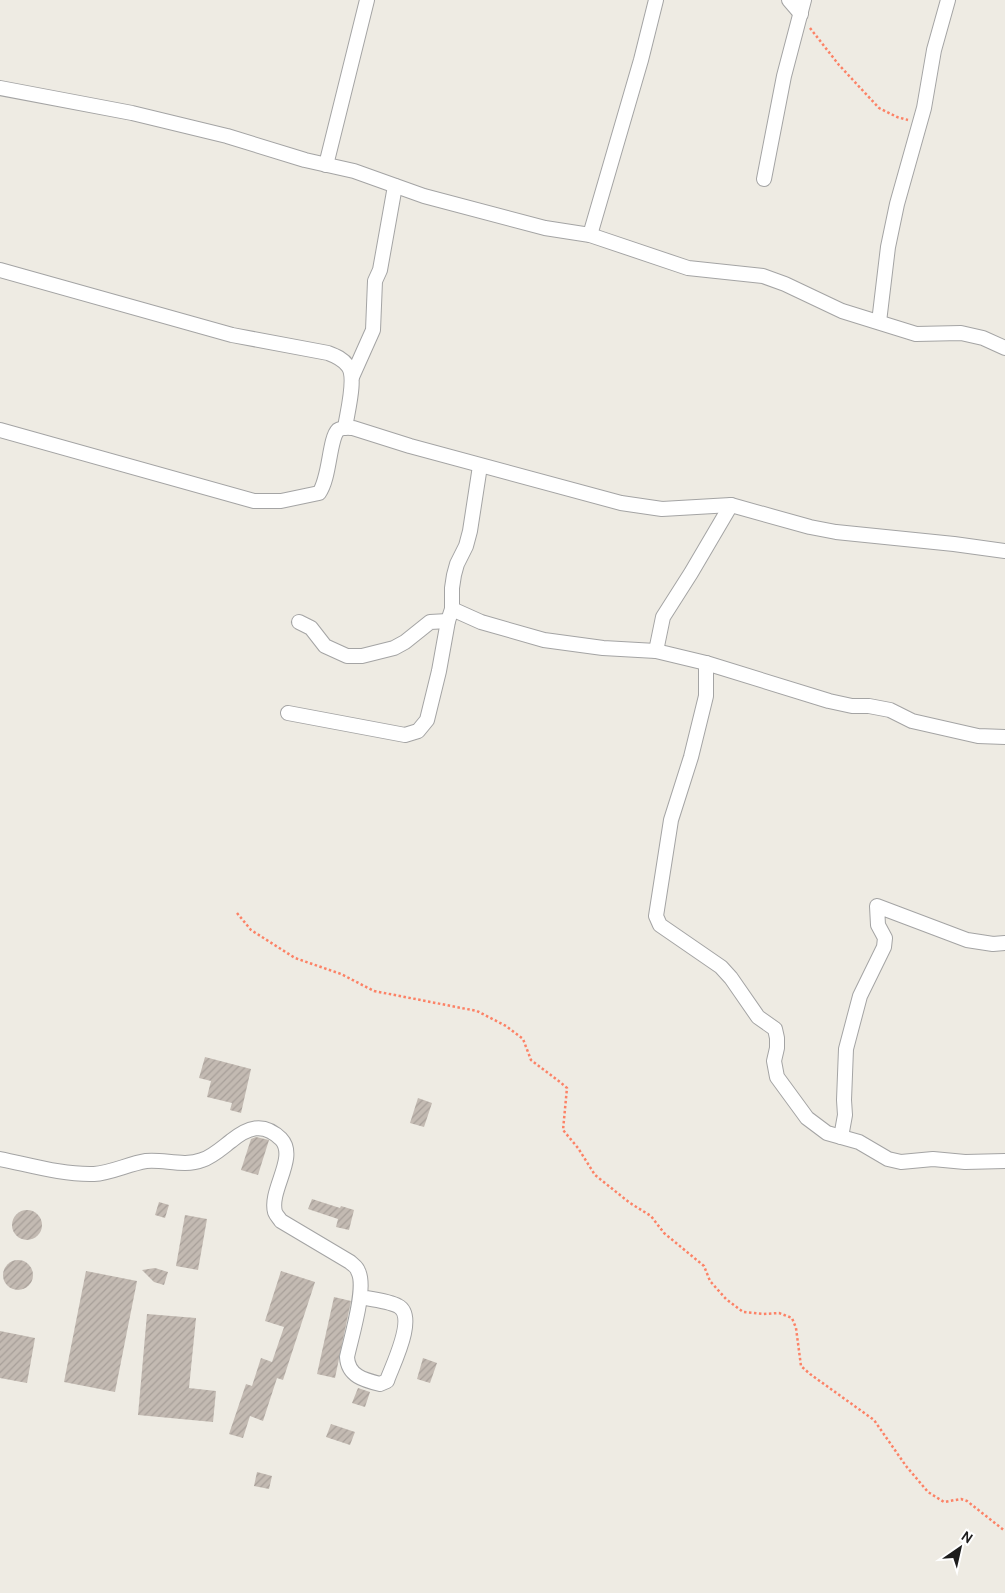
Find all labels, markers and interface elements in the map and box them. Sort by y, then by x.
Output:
north arrow [935,1523,985,1573]
text: N [958,1527,976,1547]

